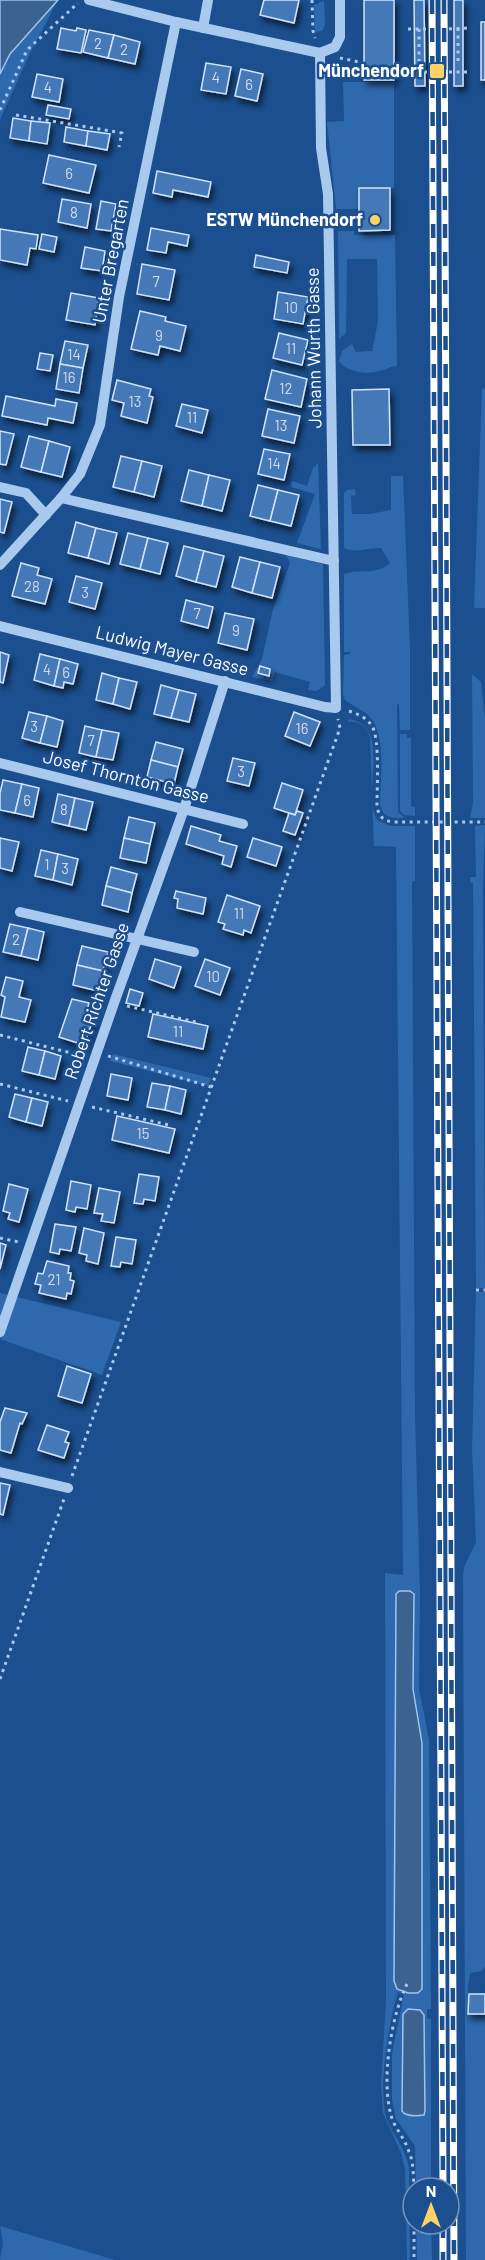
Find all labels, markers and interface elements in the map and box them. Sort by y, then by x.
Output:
house number: 2 [94,34,102,52]
house number: 2 [120,40,128,58]
place label: Münchendorf [318,59,424,81]
marker: Münchendorf [428,62,446,80]
house number: 4 [212,68,220,86]
house number: 6 [245,75,253,93]
house number: 4 [44,78,52,96]
house number: 6 [65,164,73,182]
street label: Unter Bregarten [87,197,133,325]
house number: 8 [70,203,78,221]
place label: ESTW Münchendorf [206,208,363,230]
marker: ESTW Münchendorf [368,213,382,227]
street label: Johann Wurth Gasse [301,267,325,429]
house number: 7 [152,272,160,290]
house number: 10 [284,298,298,316]
house number: 9 [155,326,163,344]
house number: 11 [286,339,296,357]
house number: 14 [67,345,81,363]
house number: 16 [63,368,75,386]
house number: 12 [279,379,293,397]
house number: 13 [129,392,141,410]
house number: 11 [187,408,197,426]
house number: 13 [275,416,287,434]
house number: 14 [267,454,281,472]
house number: 28 [24,577,40,595]
house number: 3 [81,583,89,601]
house number: 7 [193,604,201,622]
street label: Ludwig Mayer Gasse [93,620,251,680]
house number: 9 [232,621,240,639]
house number: 4 [43,660,51,678]
house number: 6 [62,663,70,681]
house number: 3 [30,717,38,735]
house number: 16 [296,719,308,737]
house number: 7 [87,731,95,749]
street label: Josef Thornton Gasse [41,745,212,807]
house number: 3 [237,762,245,780]
house number: 6 [23,791,31,809]
house number: 8 [60,800,68,818]
house number: 1 [44,855,50,873]
house number: 3 [61,859,69,877]
house number: 11 [234,904,244,922]
street label: Robert Richter Gasse [59,919,133,1082]
house number: 2 [12,930,20,948]
house number: 10 [206,967,220,985]
house number: 11 [173,1022,183,1040]
house number: 15 [137,1124,149,1142]
house number: 21 [47,1270,61,1288]
north arrow [401,2176,461,2236]
text: N [426,2181,436,2200]

